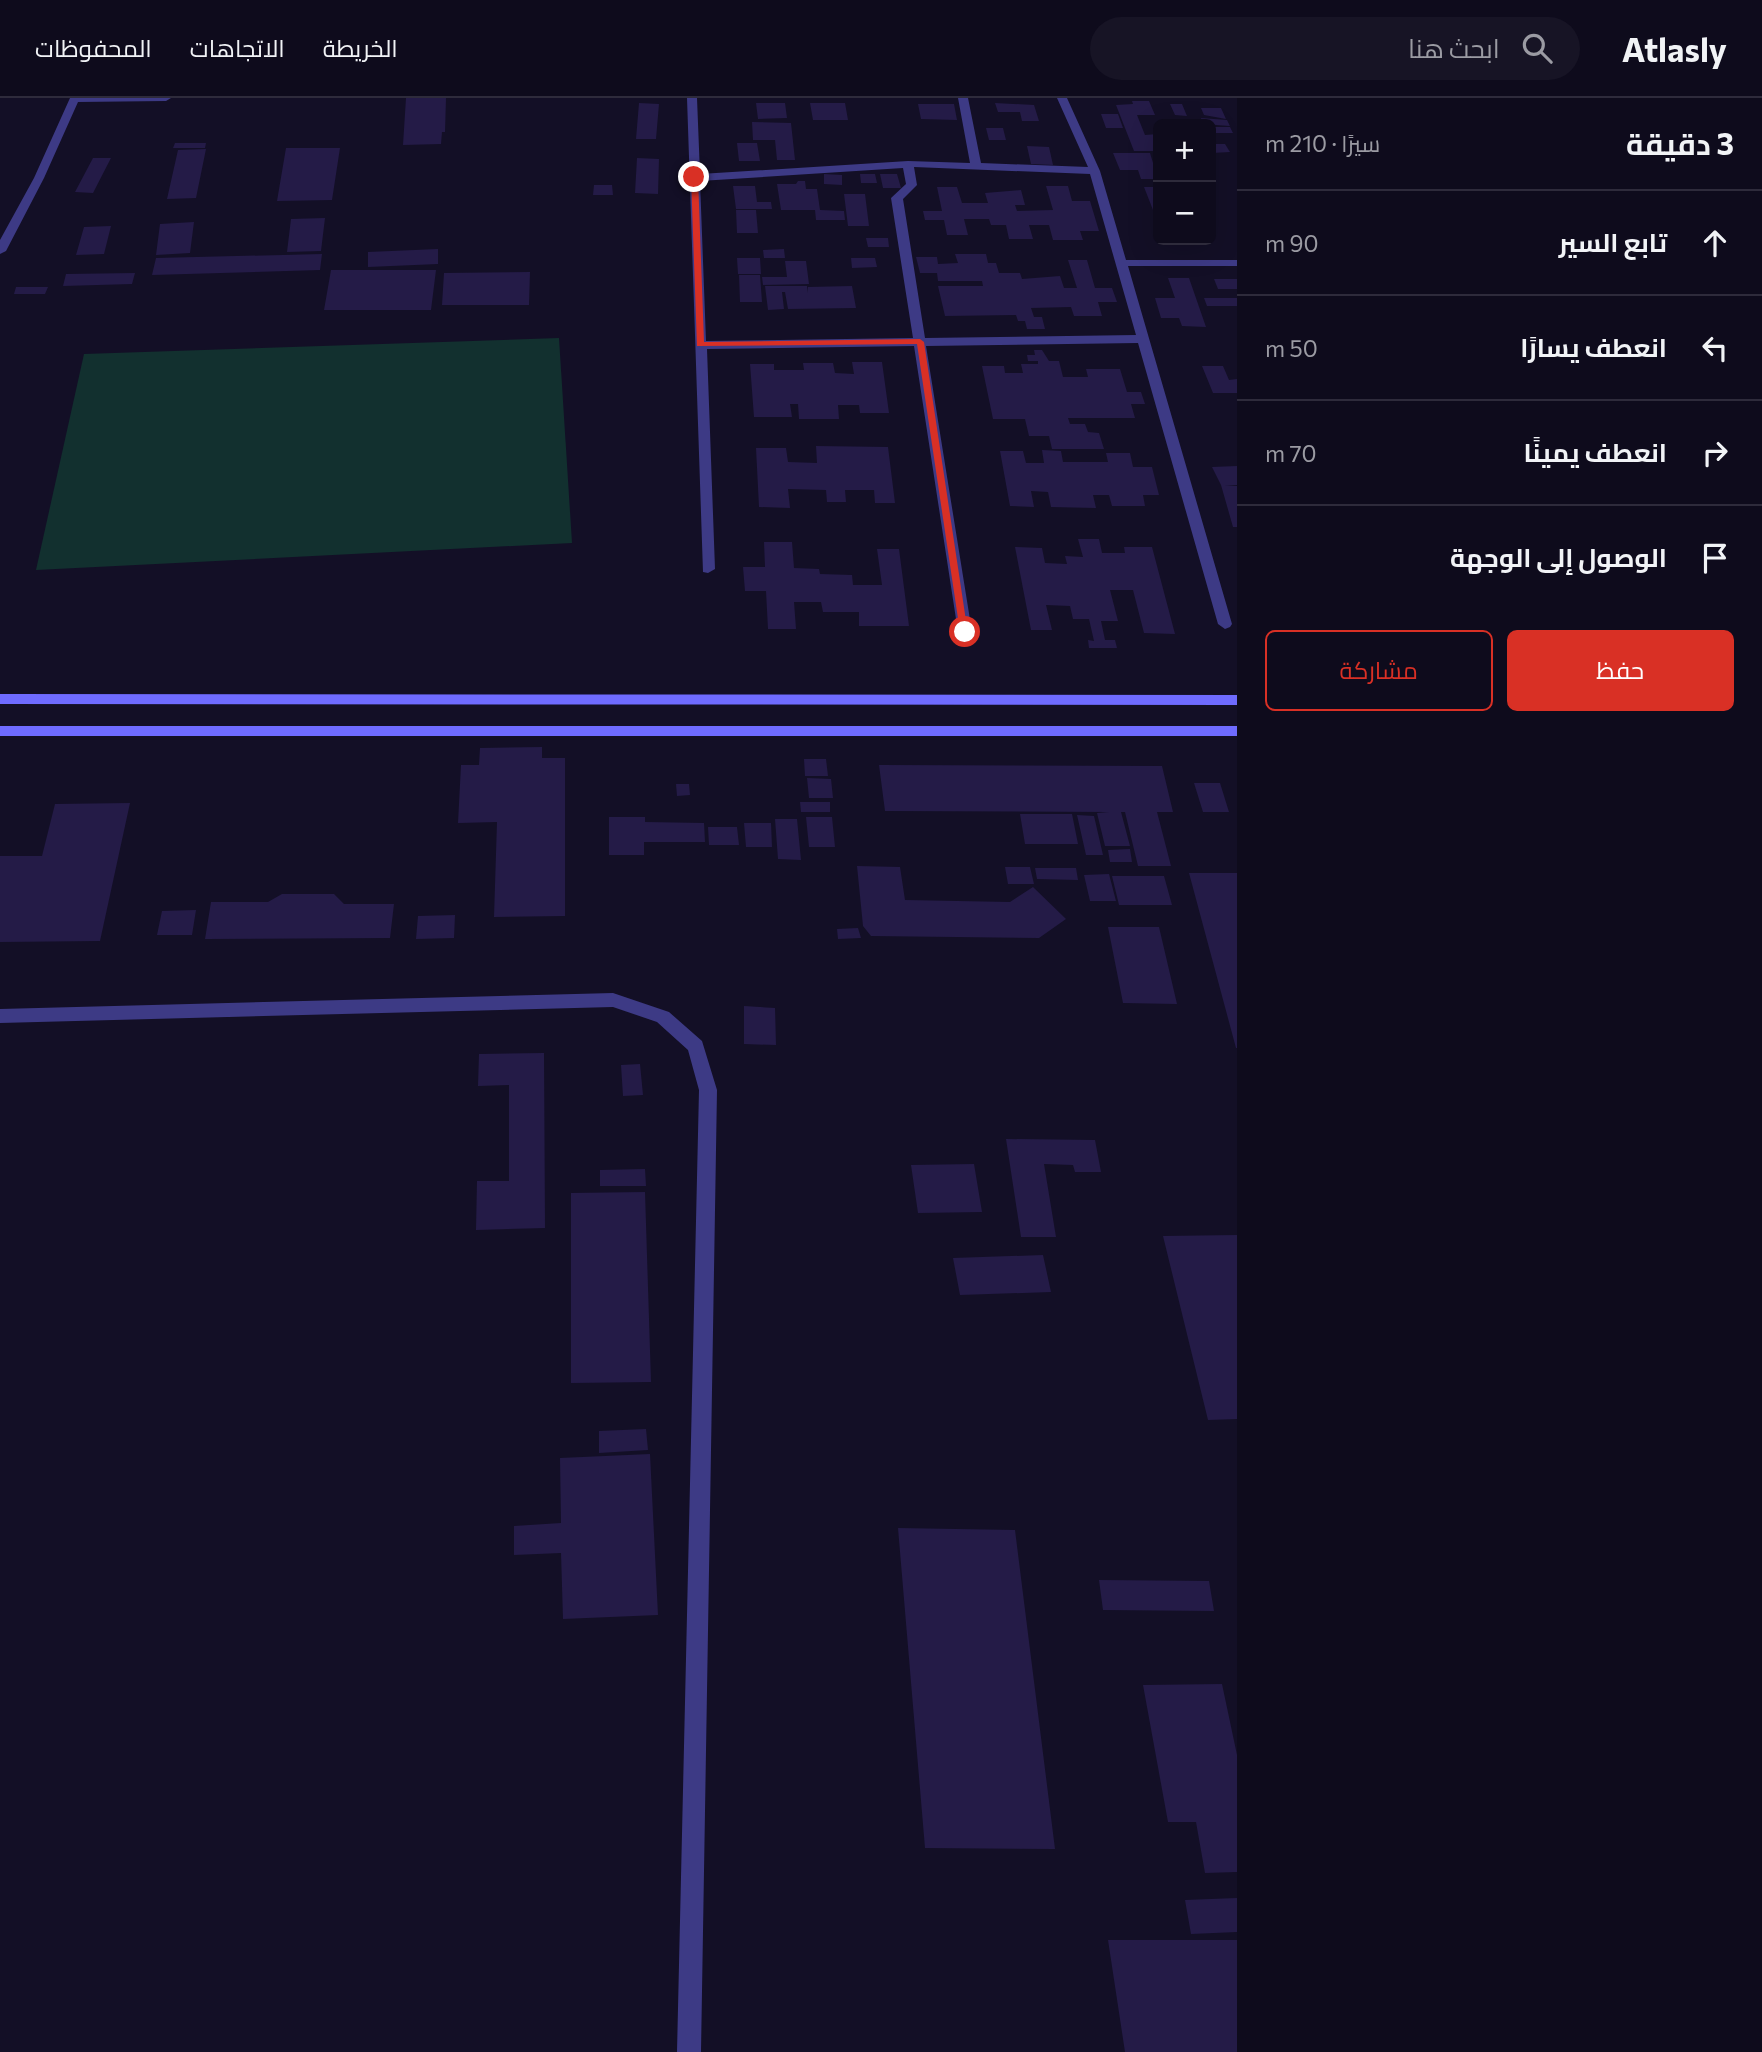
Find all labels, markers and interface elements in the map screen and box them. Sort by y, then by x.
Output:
search box [1090,17,1580,80]
text: Atlasly [1622,28,1727,69]
icon: search [1518,29,1556,67]
text: ابحث هنا [1408,32,1500,63]
text: المحفوظات [35,33,152,62]
text: الاتجاهات [190,33,285,62]
text: الخريطة [323,33,398,62]
map controls [1153,119,1216,245]
button: + [1153,119,1216,182]
text: 3 دقيقة [1626,124,1734,161]
text: سيرًا · 210 m [1265,129,1380,157]
route end [678,161,709,192]
button: − [1153,182,1216,245]
icon: ahead [1696,224,1734,262]
text: تابع السير [1559,226,1667,257]
text: 90 m [1265,229,1318,257]
icon: left [1696,329,1734,367]
text: انعطف يسارًا [1520,331,1667,362]
text: 50 m [1265,334,1318,362]
icon: right [1696,434,1734,472]
text: انعطف يمينًا [1523,436,1667,467]
text: 70 m [1265,439,1317,467]
icon: arrive [1696,539,1734,577]
text: الوصول إلى الوجهة [1450,541,1667,572]
route start [949,616,980,647]
button: مشاركة [1265,630,1493,711]
button: حفظ [1507,630,1734,711]

